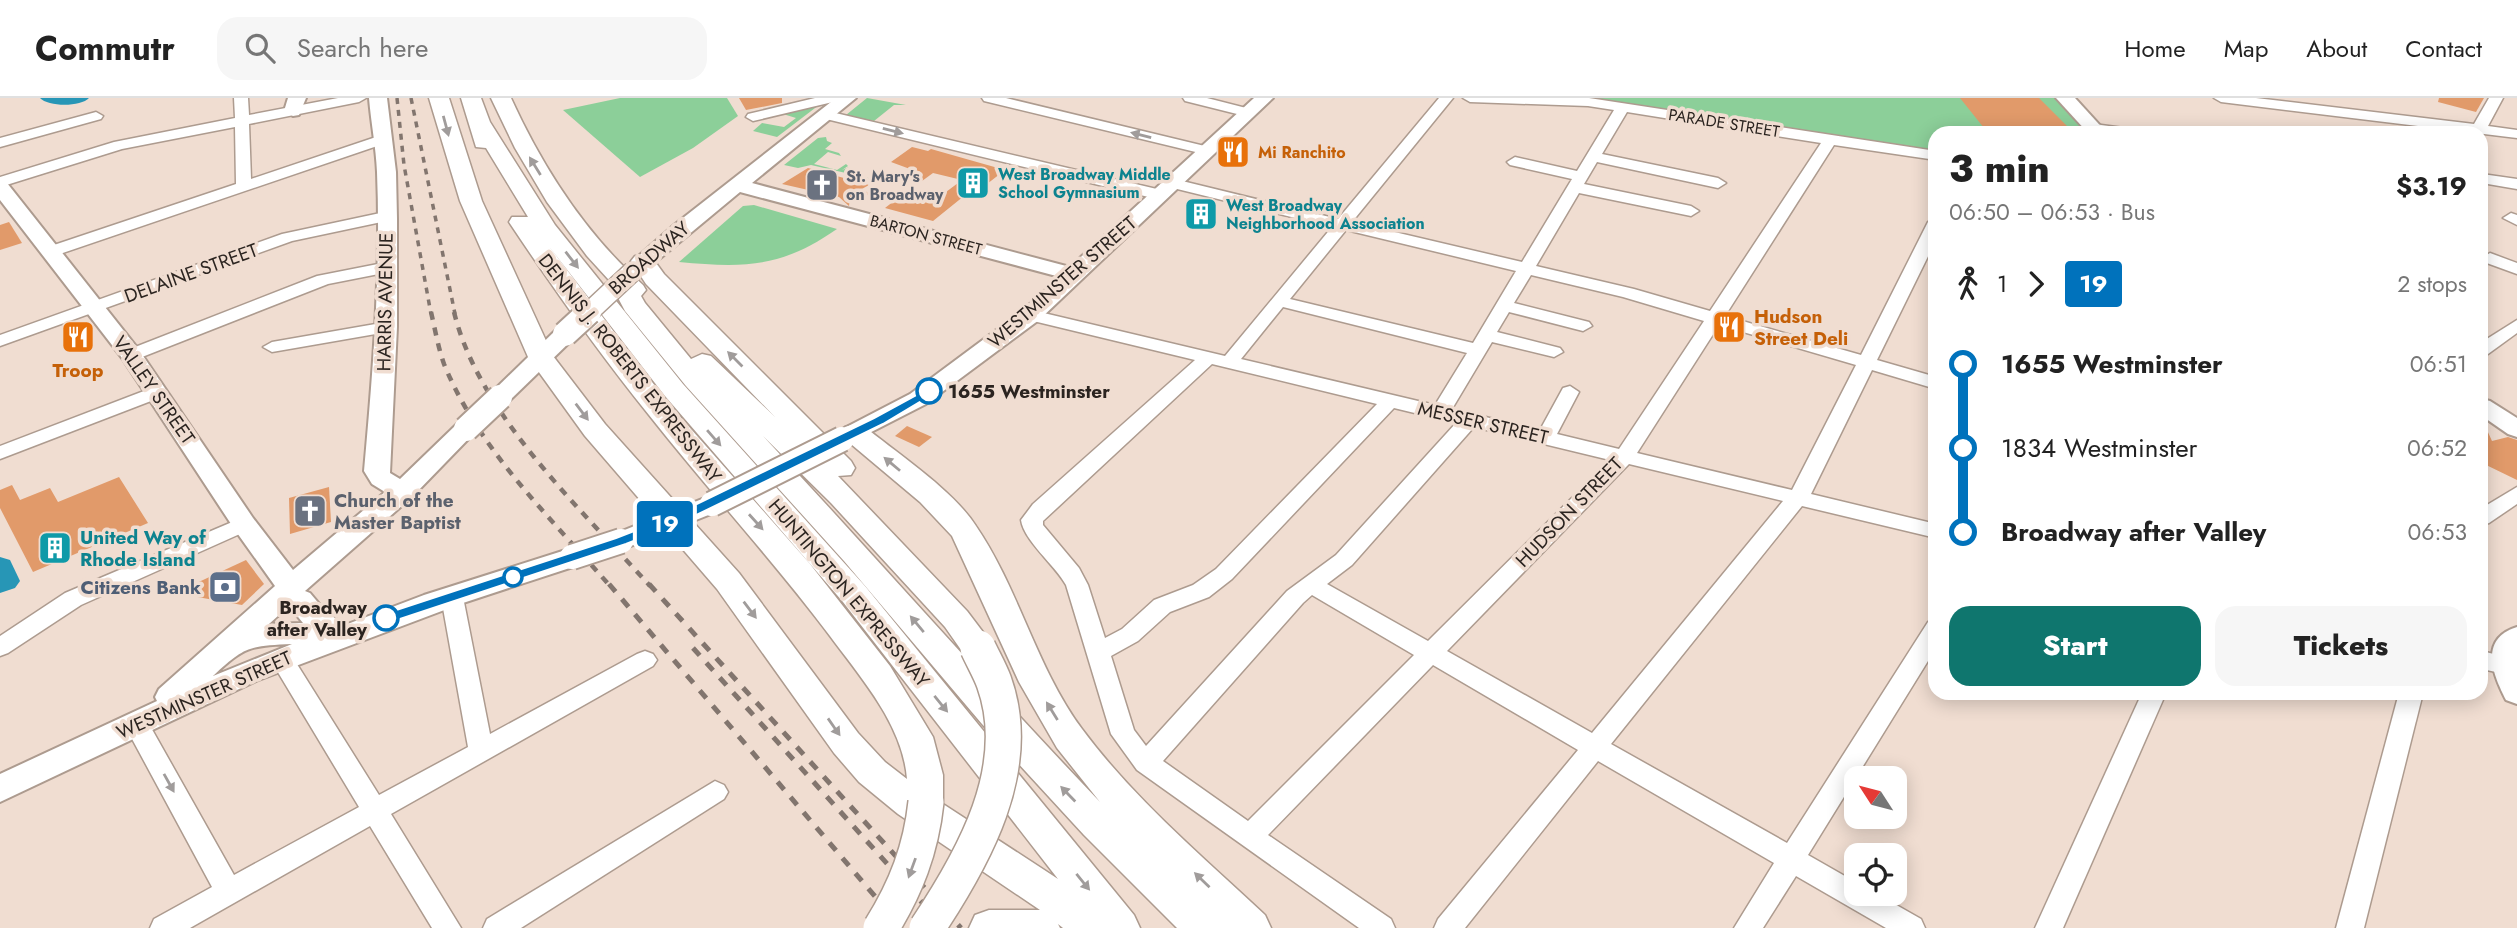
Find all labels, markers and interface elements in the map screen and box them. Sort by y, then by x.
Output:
search box [217,17,707,80]
text: Commutr [35,25,175,72]
icon: search [241,29,279,67]
text: Search here [297,29,428,67]
text: Home [2124,31,2186,66]
text: Map [2224,31,2268,66]
text: About [2306,31,2367,66]
text: Contact [2405,31,2482,66]
street label: PARADE STREET [1667,103,1782,143]
one-way arrow [441,115,452,137]
one-way arrow [882,126,904,137]
one-way arrow [1130,129,1152,140]
restaurant icon: Mi Ranchito [1214,133,1252,171]
place label: Mi Ranchito [1258,141,1346,164]
text: 3 min [1949,141,2050,196]
one-way arrow [529,156,542,175]
place label: West Broadway Middle School Gymnasium [998,163,1171,204]
building icon: West Broadway Middle School Gymnasium [954,164,992,202]
place label: St. Mary's on Broadway [846,165,944,206]
church icon: St. Mary's on Broadway [803,166,841,204]
text: $3.19 [2396,167,2467,205]
place label: West Broadway Neighborhood Association [1226,194,1425,235]
building icon: West Broadway Neighborhood Association [1182,195,1220,233]
text: 06:50 – 06:53 · Bus [1949,195,2155,229]
street label: BARTON STREET [868,209,985,261]
street label: WESTMINSTER STREET [982,210,1142,354]
street label: BROADWAY [603,215,696,301]
street label: HARRIS AVENUE [370,232,400,372]
street label: DELAINE STREET [121,236,262,310]
street label: DENNIS J. ROBERTS EXPRESSWAY [532,248,728,488]
one-way arrow [564,251,579,269]
icon: walk [1949,265,1987,303]
icon: forward [2017,265,2055,303]
text: 19 [2079,266,2108,301]
text: 1 [1997,267,2007,301]
text: 2 stops [2397,267,2467,301]
place label: Hudson Street Deli [1754,303,1848,352]
restaurant icon: Hudson Street Deli [1710,308,1748,346]
restaurant icon: Troop [59,318,97,356]
street label: VALLEY STREET [107,330,201,450]
text: 1655 Westminster [2001,345,2223,383]
text: 06:51 [2410,347,2467,381]
one-way arrow [727,351,744,368]
place label: Troop [53,357,104,384]
marker: 1655 Westminster [916,378,942,404]
place label: 1655 Westminster [948,378,1110,405]
street label: MESSER STREET [1415,395,1551,451]
one-way arrow [574,403,588,421]
one-way arrow [706,429,721,446]
text: 1834 Westminster [2001,429,2198,467]
text: 06:52 [2407,431,2467,465]
street label: HUDSON STREET [1509,451,1629,573]
one-way arrow [884,457,901,472]
place label: Church of the Master Baptist [334,487,461,536]
church icon: Church of the Master Baptist [291,492,329,530]
street label: HUNTINGTON EXPRESSWAY [762,493,936,693]
line badge: 19 [634,501,696,547]
text: 19 [651,506,679,541]
one-way arrow [747,513,763,530]
text: Broadway after Valley [2001,513,2266,551]
text: 06:53 [2408,515,2467,549]
place label: United Way of Rhode Island [80,524,207,573]
building icon: United Way of Rhode Island [36,529,74,567]
unlabelled marker [503,567,523,587]
bank icon: Citizens Bank [206,568,244,606]
place label: Citizens Bank [81,574,201,601]
place label: Broadway after Valley [267,594,368,643]
one-way arrow [743,601,757,619]
marker: Broadway after Valley [373,605,399,631]
button: Start [1949,606,2201,686]
button: Tickets [2215,606,2467,686]
one-way arrow [909,615,925,633]
street label: WESTMINSTER STREET [112,644,296,746]
one-way arrow [934,694,949,712]
one-way arrow [1045,701,1058,720]
one-way arrow [827,718,841,736]
north arrow [1844,766,1908,830]
map controls [1844,766,1907,906]
one-way arrow [163,774,175,793]
one-way arrow [1060,786,1076,803]
button: locate [1844,843,1907,906]
one-way arrow [907,858,918,879]
one-way arrow [1075,873,1090,890]
one-way arrow [1194,873,1211,889]

